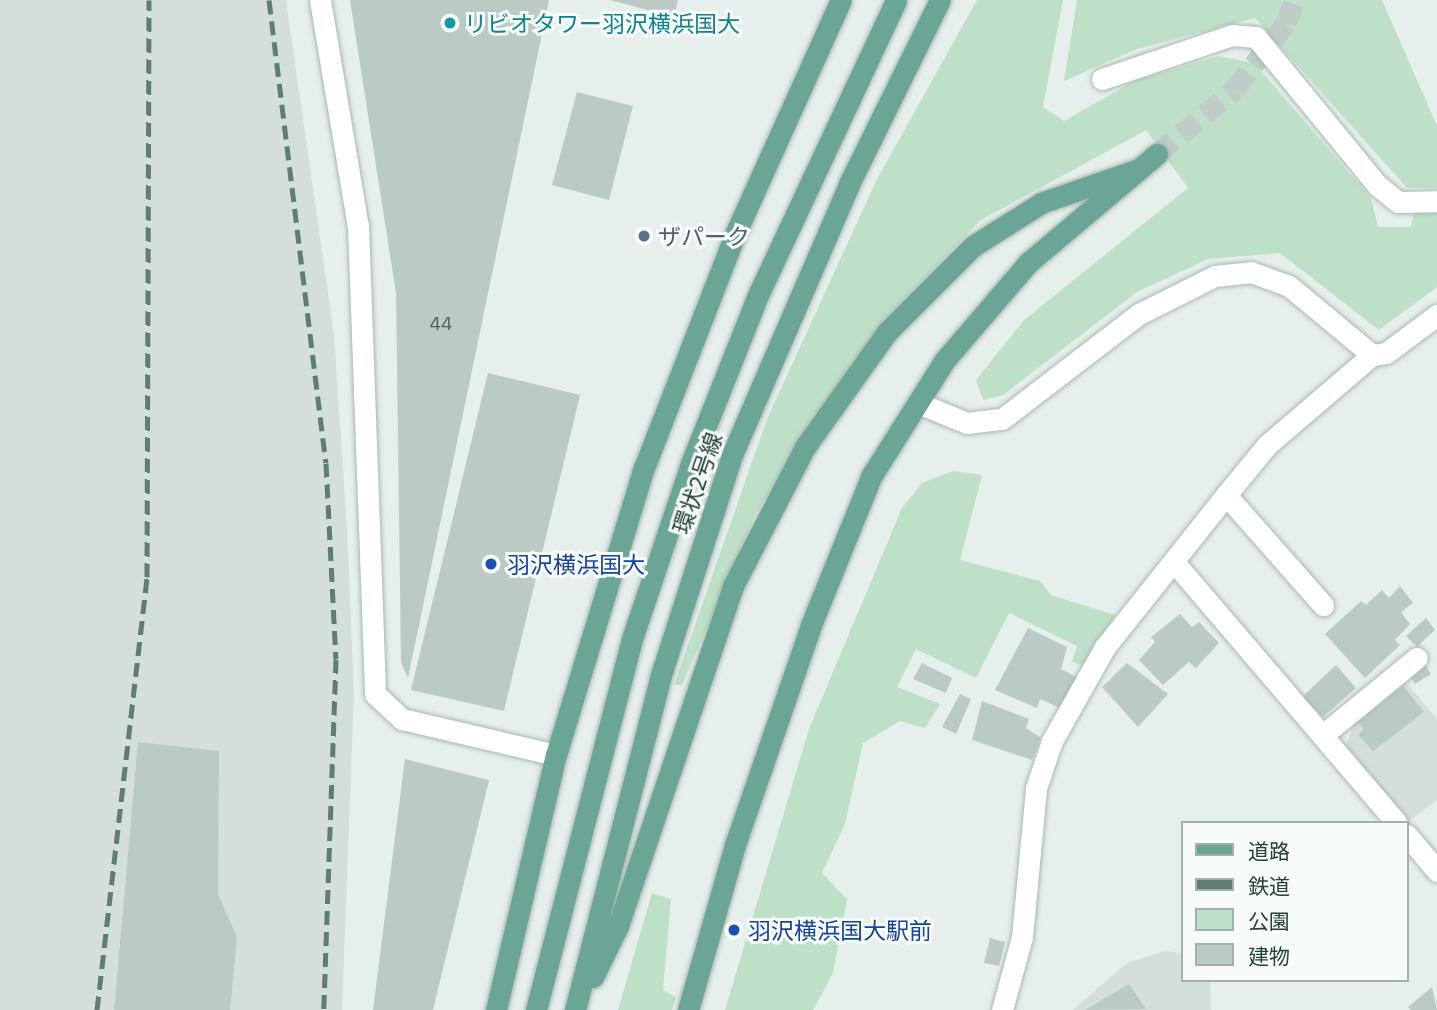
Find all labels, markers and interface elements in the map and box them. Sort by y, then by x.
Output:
place label: リビオタワー羽沢横浜国大 [464,9,740,37]
marker: リビオタワー羽沢横浜国大 [442,15,458,31]
place label: ザパーク [658,222,750,250]
marker: ザパーク [636,228,652,244]
house number: 44 [430,313,452,335]
street label: 環状2号線 [667,428,727,538]
place label: 羽沢横浜国大 [507,550,645,578]
marker: 羽沢横浜国大 [481,554,501,574]
legend [1182,821,1409,982]
text: 道路 [1248,837,1290,865]
text: 鉄道 [1248,872,1290,900]
text: 公園 [1248,907,1290,935]
place label: 羽沢横浜国大駅前 [748,916,932,944]
marker: 羽沢横浜国大駅前 [726,922,742,938]
text: 建物 [1248,942,1290,970]

